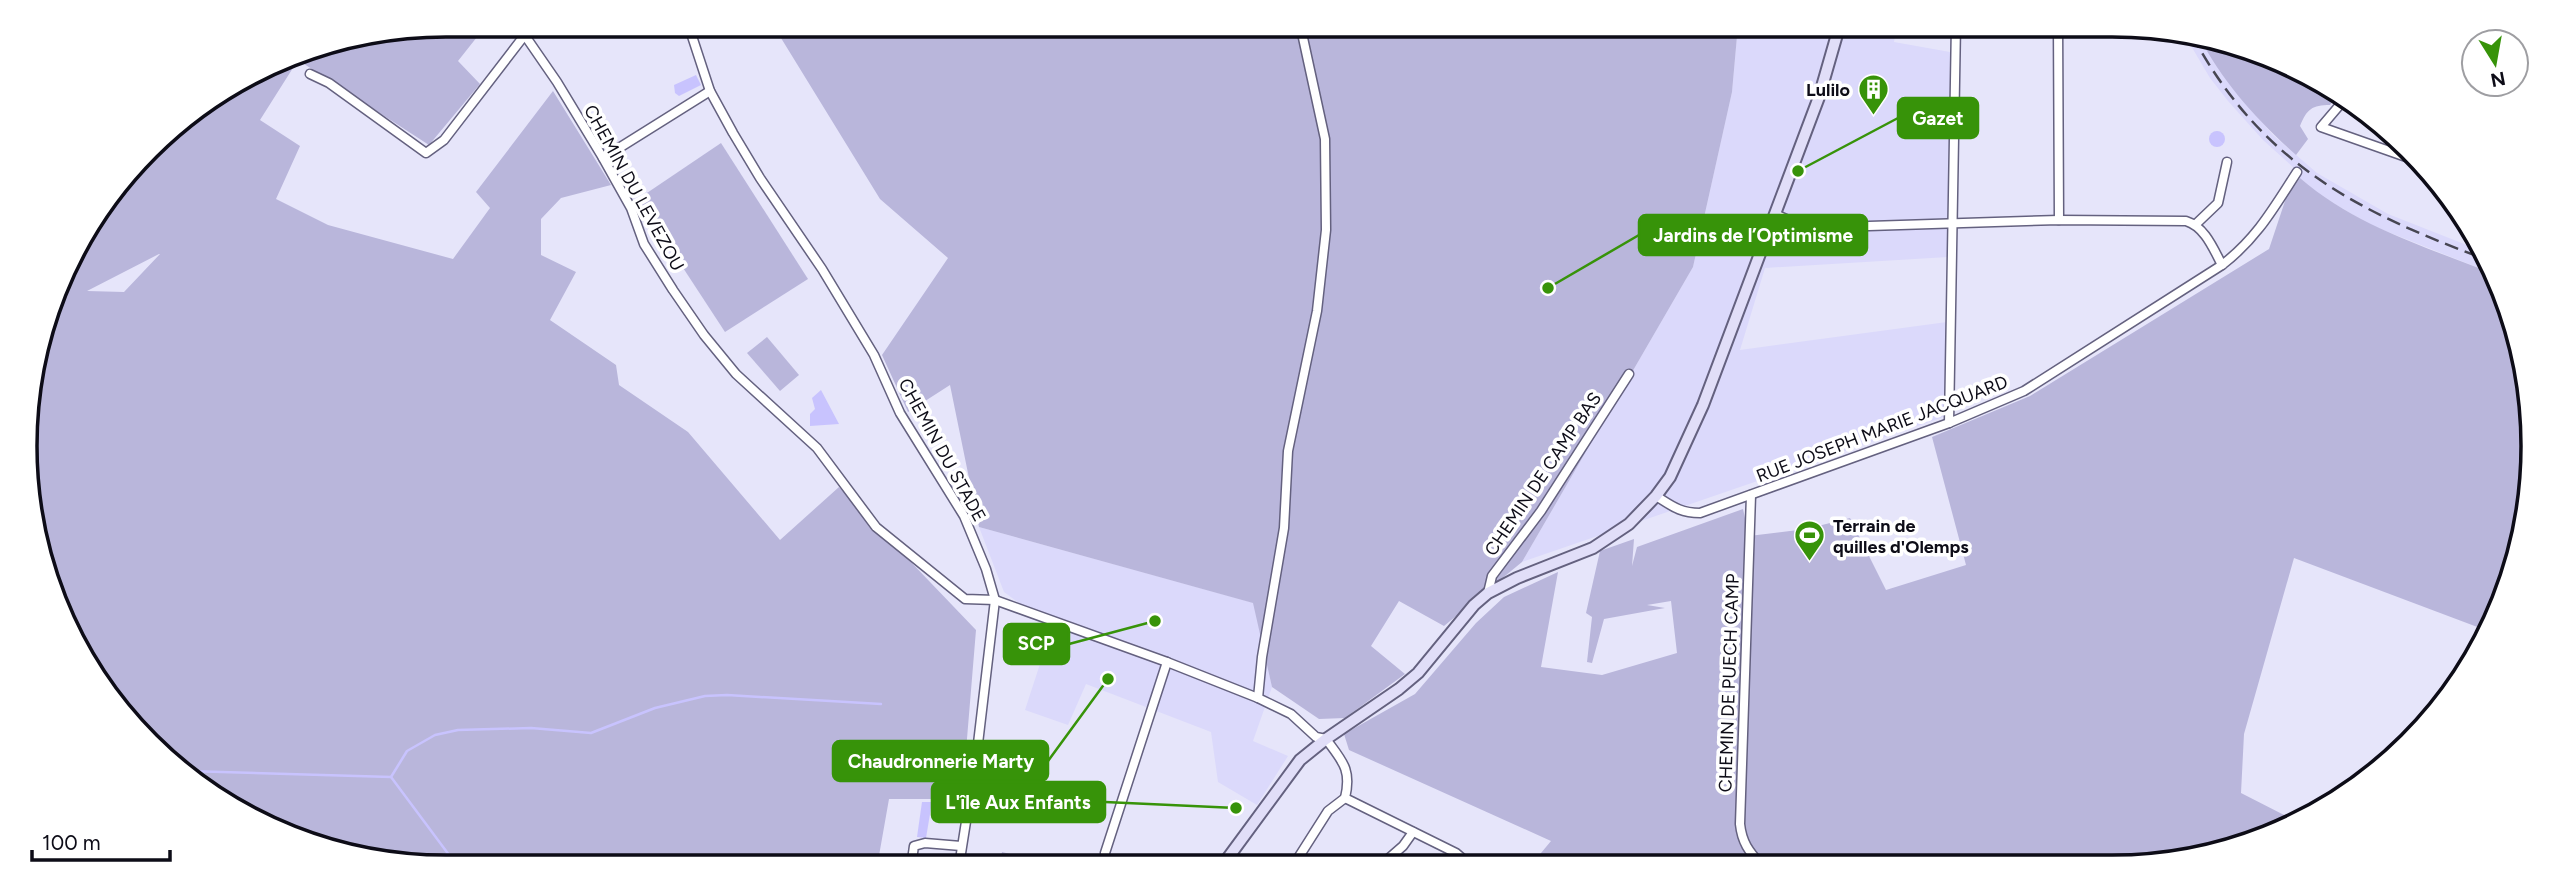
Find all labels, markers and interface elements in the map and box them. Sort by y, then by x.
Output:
north arrow [2460,28,2530,98]
text: N [2489,67,2508,92]
building icon: Lulilo [1856,73,1890,117]
place label: Lulilo [1806,79,1850,101]
callout: Gazet [1898,98,1978,138]
street label: CHEMIN DU LEVEZOU [579,101,689,275]
text: Gazet [1912,107,1964,130]
callout: Jardins de l’Optimisme [1639,215,1867,255]
text: Jardins de l’Optimisme [1653,224,1853,247]
street label: RUE JOSEPH MARIE JACQUARD [1753,371,2011,487]
street label: CHEMIN DU STADE [894,375,990,525]
street label: CHEMIN DE CAMP BAS [1480,388,1606,560]
place label: Terrain de quilles d'Olemps [1833,515,1969,558]
sports icon: Terrain de quilles d'Olemps [1793,519,1827,563]
street label: CHEMIN DE PUECH CAMP [1714,573,1744,793]
callout: SCP [1004,624,1069,664]
text: SCP [1018,632,1055,655]
callout: Chaudronnerie Marty [833,741,1048,781]
text: Chaudronnerie Marty [848,750,1034,773]
callout: L'île Aux Enfants [932,782,1105,822]
text: L'île Aux Enfants [945,791,1091,814]
scale bar [32,818,170,862]
text: 100 m [42,830,101,855]

